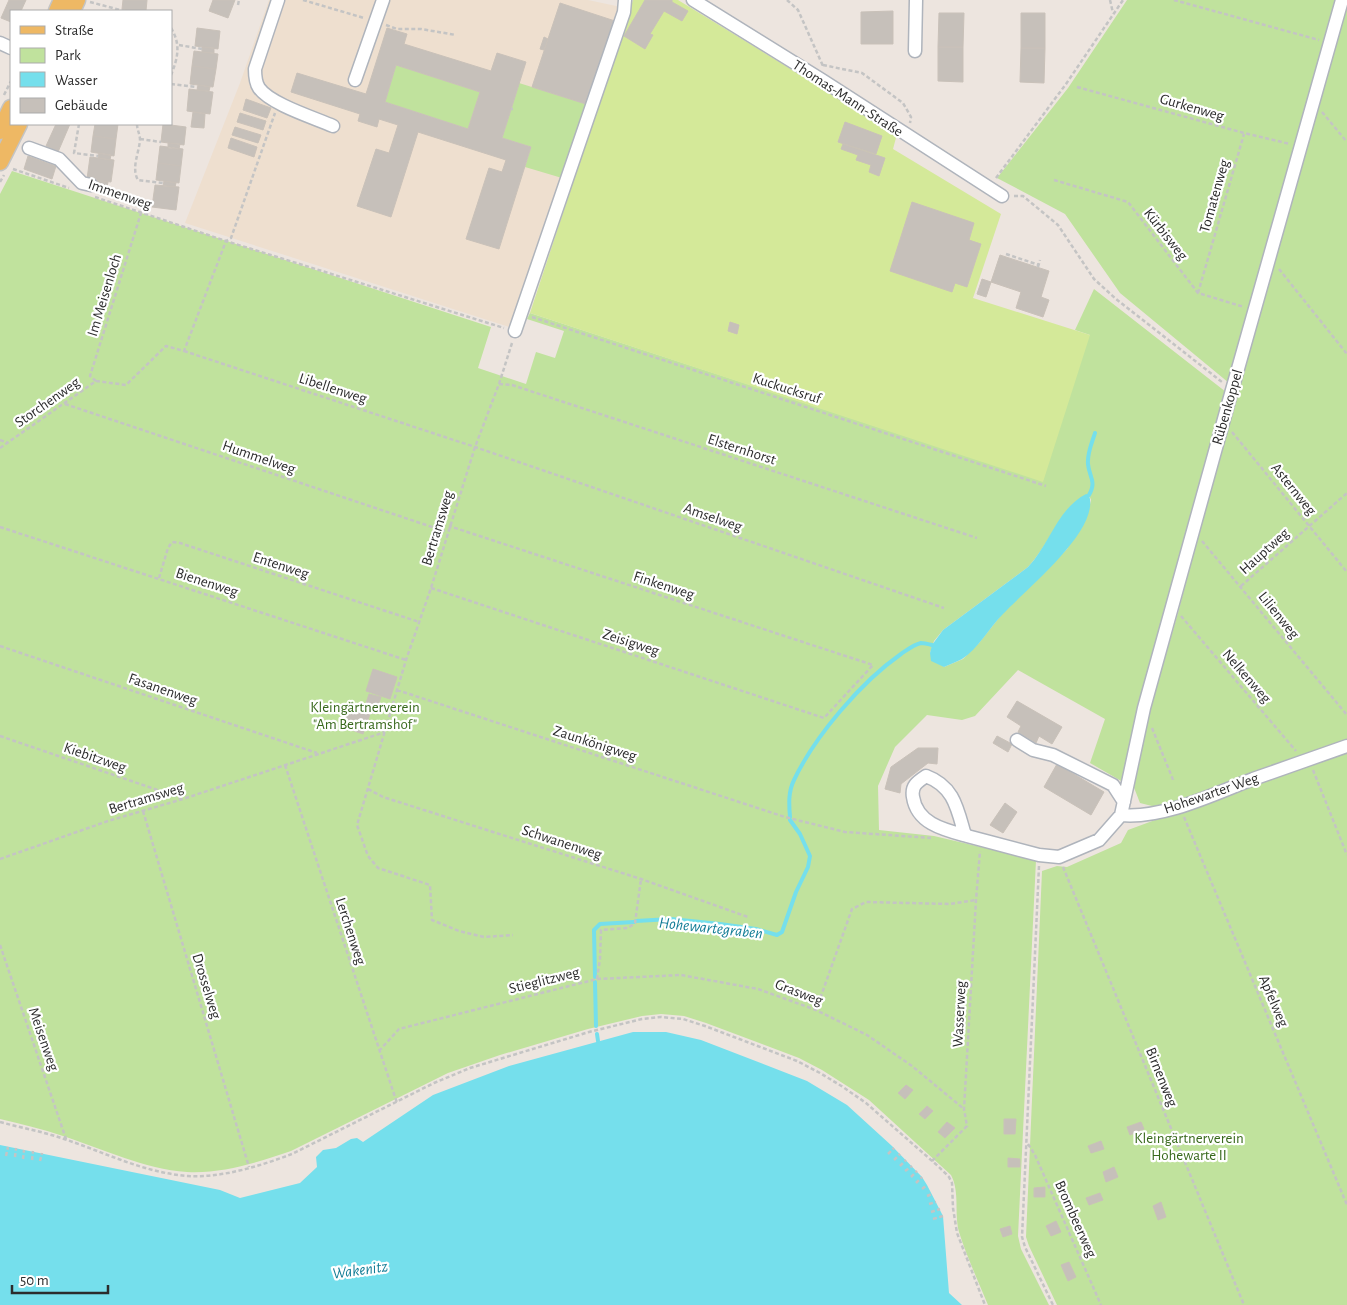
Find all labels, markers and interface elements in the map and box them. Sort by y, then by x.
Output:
legend [10,10,172,125]
text: Straße [55,23,94,38]
text: Park [55,48,81,63]
street label: Thomas-Mann-Straße [790,57,906,140]
text: Wasser [55,73,98,88]
street label: Gurkenweg [1158,91,1226,124]
text: Gebäude [55,98,108,113]
street label: Tomatenweg [1197,157,1232,234]
street label: Immenweg [86,177,154,213]
street label: Kürbisweg [1141,206,1191,264]
street label: Im Meisenloch [85,252,124,338]
street label: Rübenkoppel [1210,368,1245,447]
street label: Libellenweg [297,370,369,407]
street label: Kuckucksruf [751,370,824,407]
street label: Storchenweg [12,374,83,430]
street label: Elsternhorst [706,431,778,468]
street label: Hummelweg [220,438,298,477]
street label: Asternweg [1268,461,1319,519]
street label: Bertramsweg [419,488,456,567]
street label: Amselweg [682,501,745,535]
street label: Hauptweg [1237,525,1293,577]
street label: Entenweg [251,549,311,582]
street label: Bienenweg [174,565,241,600]
street label: Finkenweg [632,569,697,603]
street label: Lilienweg [1255,589,1302,642]
street label: Zeisigweg [601,626,662,659]
street label: Nelkenweg [1219,647,1274,706]
street label: Fasanenweg [127,671,200,708]
park label: Kleingärtnerverein "Am Bertramshof" [310,700,420,732]
street label: Zaunkönigweg [551,723,639,764]
street label: Kiebitzweg [62,740,129,775]
street label: Hohewarter Weg [1162,770,1261,817]
street label: Bertramsweg [107,780,186,817]
street label: Schwanenweg [520,823,604,863]
street label: Lerchenweg [333,896,369,967]
water label: Hohewartegraben [658,915,764,941]
street label: Drosselweg [189,952,224,1021]
street label: Stieglitzweg [507,964,581,996]
street label: Apfelweg [1256,973,1291,1030]
street label: Grasweg [773,977,825,1009]
street label: Wasserweg [950,980,969,1048]
street label: Meisenweg [26,1006,62,1073]
street label: Birnenweg [1143,1045,1180,1110]
park label: Kleingärtnerverein Hohewarte II [1134,1131,1244,1163]
street label: Brombeerweg [1052,1178,1099,1261]
water label: Wakenitz [331,1258,389,1282]
scale bar [12,1262,109,1294]
text: 50 m [20,1273,49,1288]

